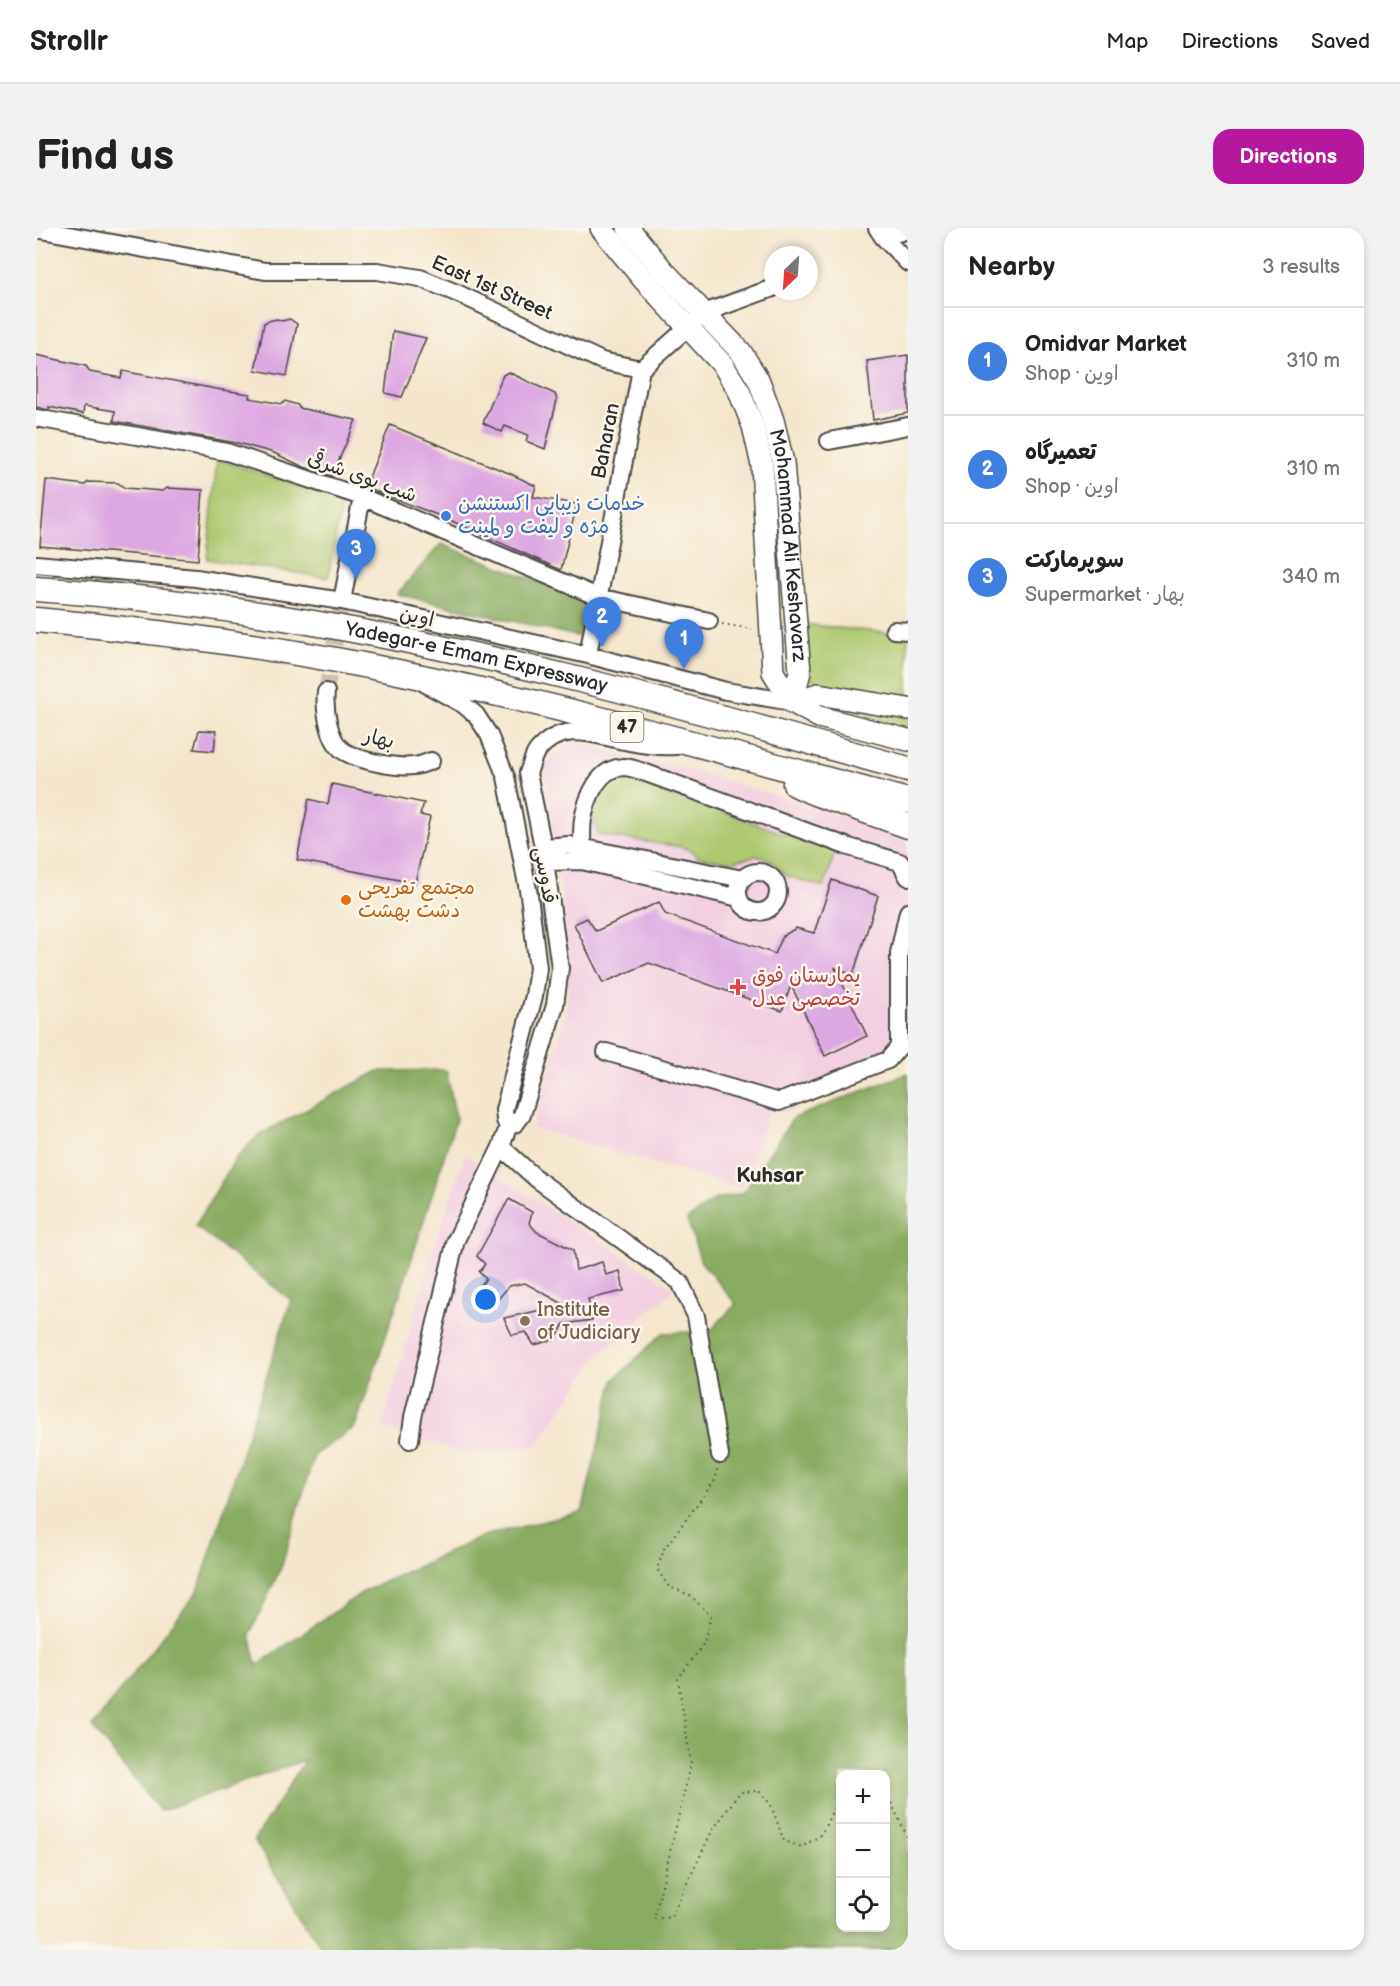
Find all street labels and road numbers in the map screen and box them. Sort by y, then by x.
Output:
street label: East 1st Street [428,251,556,325]
street label: Baharan [587,401,625,481]
street label: Mohammad Ali Keshavarz [764,427,811,663]
street label: شب بوی شرقی [304,444,421,508]
street label: اوین [398,602,436,632]
street label: Yadegar-e Emam Expressway [342,617,610,698]
road number: 47 [610,712,644,742]
street label: بهار [359,723,397,754]
street label: قدوسی [528,845,562,905]

